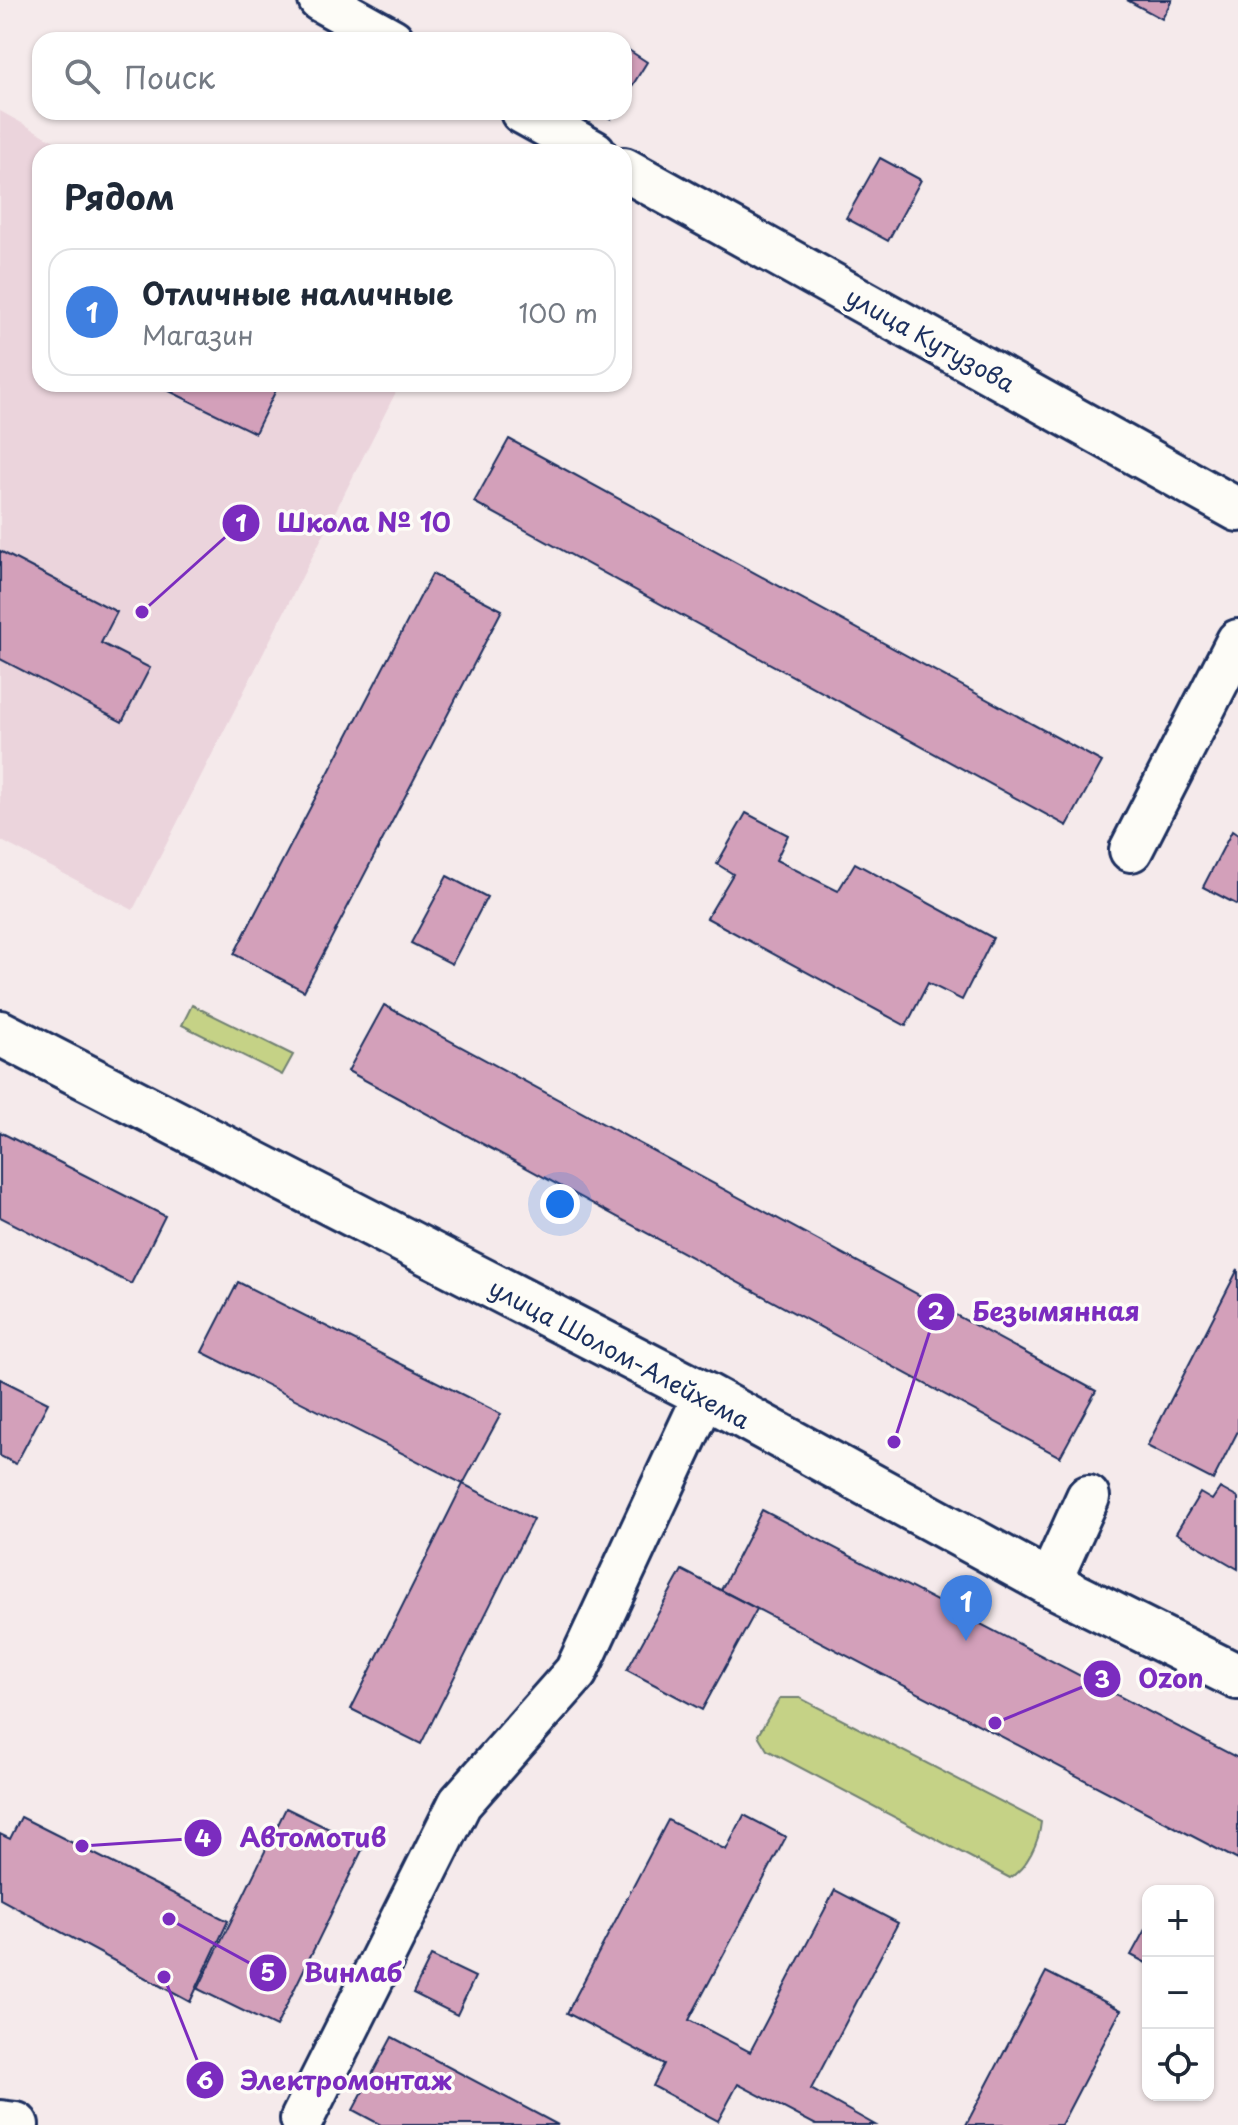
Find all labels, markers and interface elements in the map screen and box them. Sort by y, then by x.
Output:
search box [32,32,632,120]
icon: search [60,54,104,98]
text: Поиск [124,54,215,99]
text: Рядом [64,170,175,222]
text: Отличные наличные [142,270,453,315]
street label: улица Кутузова [840,278,1022,400]
text: 1 [86,293,98,332]
text: 100 m [518,293,598,332]
text: Магазин [142,315,253,354]
callout: Школа № 10 [221,498,468,548]
text: Школа № 10 [277,502,451,541]
text: 1 [235,504,247,540]
your location [540,1184,580,1224]
street label: улица Шолом-Алейхема [483,1269,757,1437]
callout: Безымянная [916,1287,1156,1337]
text: Безымянная [972,1291,1140,1330]
text: 2 [928,1292,945,1328]
pin: 1 [940,1575,992,1641]
callout: Ozon [1082,1654,1220,1704]
text: Ozon [1138,1658,1204,1697]
text: 3 [1094,1660,1110,1696]
callout: Автомотив [183,1813,402,1863]
text: Автомотив [240,1817,387,1856]
text: 4 [195,1819,211,1855]
map controls [1142,1885,1214,2101]
button: + [1142,1885,1214,1957]
callout: Винлаб [248,1948,418,1998]
text: Винлаб [304,1952,403,1991]
text: 5 [260,1953,276,1989]
button: − [1142,1957,1214,2029]
button: locate [1142,2029,1214,2101]
callout: Электромонтаж [185,2055,468,2105]
text: Электромонтаж [240,2060,452,2099]
text: 6 [197,2061,214,2097]

